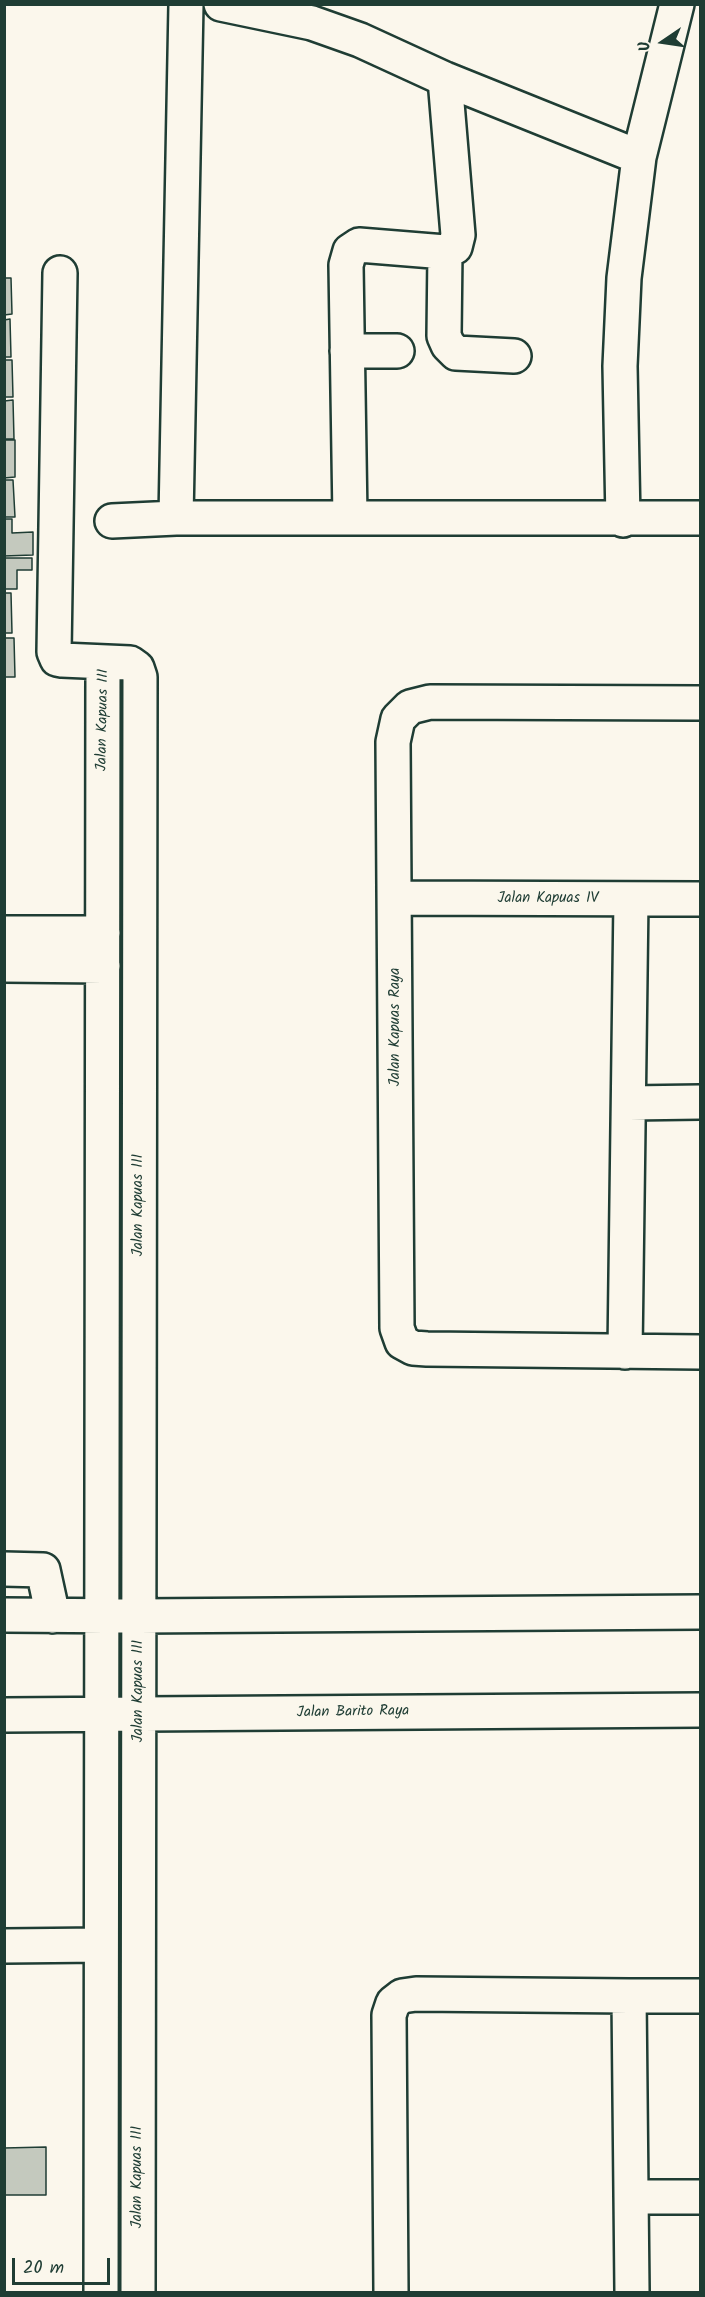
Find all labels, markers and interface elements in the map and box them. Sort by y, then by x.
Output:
north arrow [633,12,693,72]
text: U [632,39,658,54]
street label: Jalan Kapuas III [94,669,114,771]
street label: Jalan Kapuas IV [497,890,599,908]
street label: Jalan Kapuas Raya [387,968,405,1086]
street label: Jalan Kapuas III [130,1154,148,1256]
street label: Jalan Kapuas III [130,1640,148,1742]
street label: Jalan Barito Raya [297,1703,409,1723]
street label: Jalan Kapuas III [129,2126,147,2228]
scale bar [15,2246,112,2284]
text: 20 m [23,2254,64,2283]

